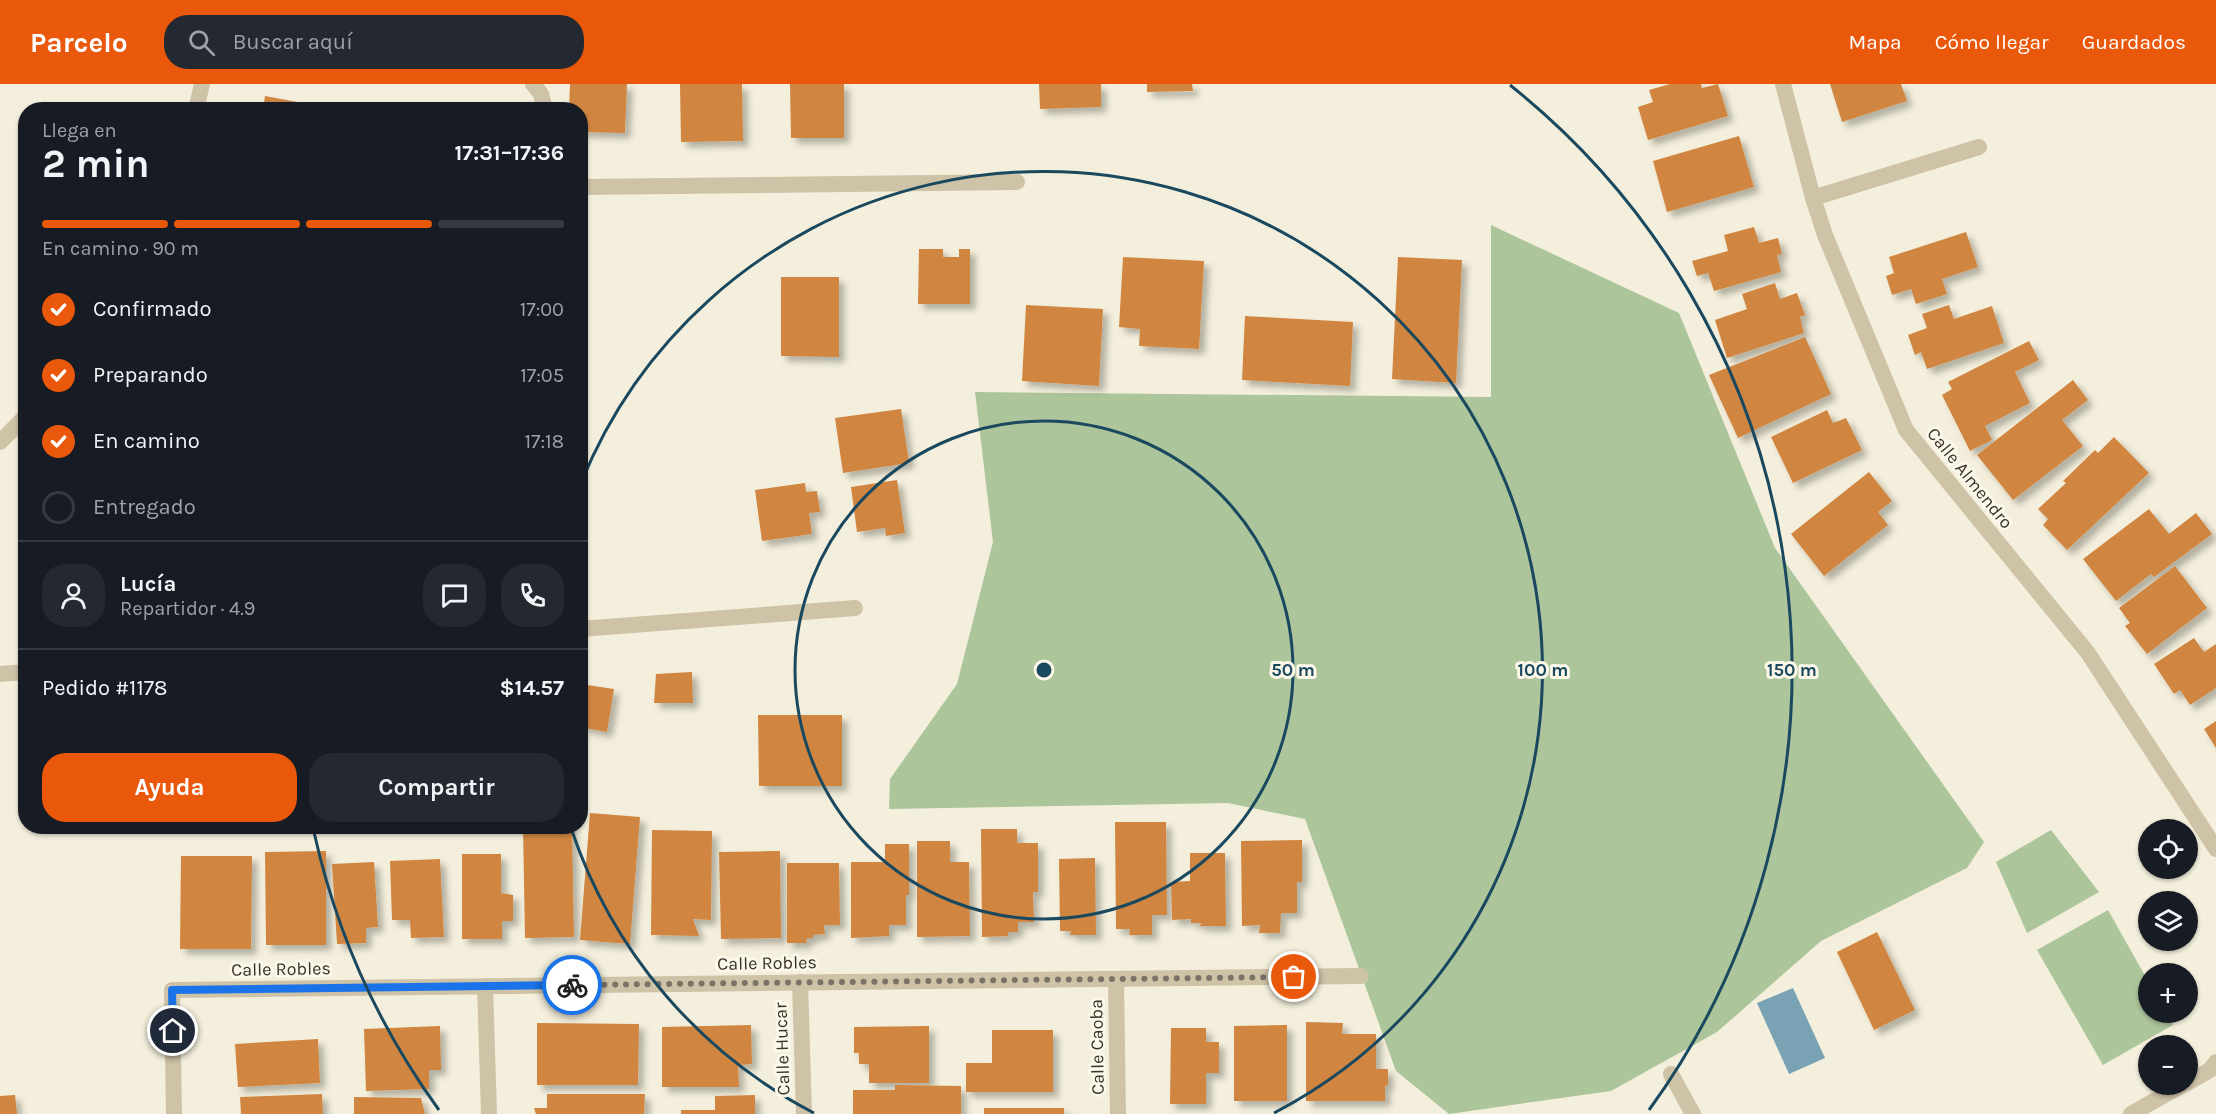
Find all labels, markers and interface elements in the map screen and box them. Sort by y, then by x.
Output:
search box [164,15,584,69]
text: Parcelo [30,26,128,59]
icon: search [185,26,218,59]
text: Buscar aquí [233,29,353,55]
text: Mapa [1848,30,1902,54]
text: Cómo llegar [1935,30,2049,54]
text: Guardados [2082,30,2186,54]
text: Llega en [42,119,117,142]
text: 17:31–17:36 [454,140,564,166]
text: 2 min [42,141,150,187]
text: En camino · 90 m [42,237,199,260]
icon: check [42,293,75,326]
text: Confirmado [93,296,212,322]
text: 17:00 [520,298,564,321]
icon: check [42,359,75,392]
text: Preparando [93,362,208,388]
text: 17:05 [520,364,564,387]
street label: Calle Almendro [1922,423,2018,533]
icon: check [42,425,75,458]
text: En camino [93,428,200,454]
text: 17:18 [524,430,564,453]
text: Entregado [93,494,196,520]
button: person [42,564,105,627]
button: chat [423,564,486,627]
button: phone [501,564,564,627]
text: Lucía [120,571,176,597]
text: Repartidor · 4.9 [120,597,255,620]
text: 50 m [1271,659,1315,681]
text: 100 m [1518,659,1568,681]
text: 150 m [1767,659,1817,681]
centre of rings [1034,660,1054,680]
text: Pedido #1178 [42,675,168,701]
text: $14.57 [499,675,564,701]
button: Ayuda [42,753,297,822]
button: Compartir [309,753,564,822]
map controls [2138,819,2198,1095]
button: locate [2138,819,2198,879]
button: layers [2138,891,2198,951]
street label: Calle Robles [717,951,817,975]
pin [1268,951,1319,1002]
courier [542,955,602,1015]
street label: Calle Robles [231,957,331,981]
icon: bag [1277,960,1310,993]
button: + [2138,963,2198,1023]
icon: bike [556,969,589,1002]
street label: Calle Caoba [1085,999,1109,1095]
street label: Calle Hucar [769,1002,795,1096]
pin [147,1005,198,1056]
icon: home [156,1014,189,1047]
button: − [2138,1035,2198,1095]

